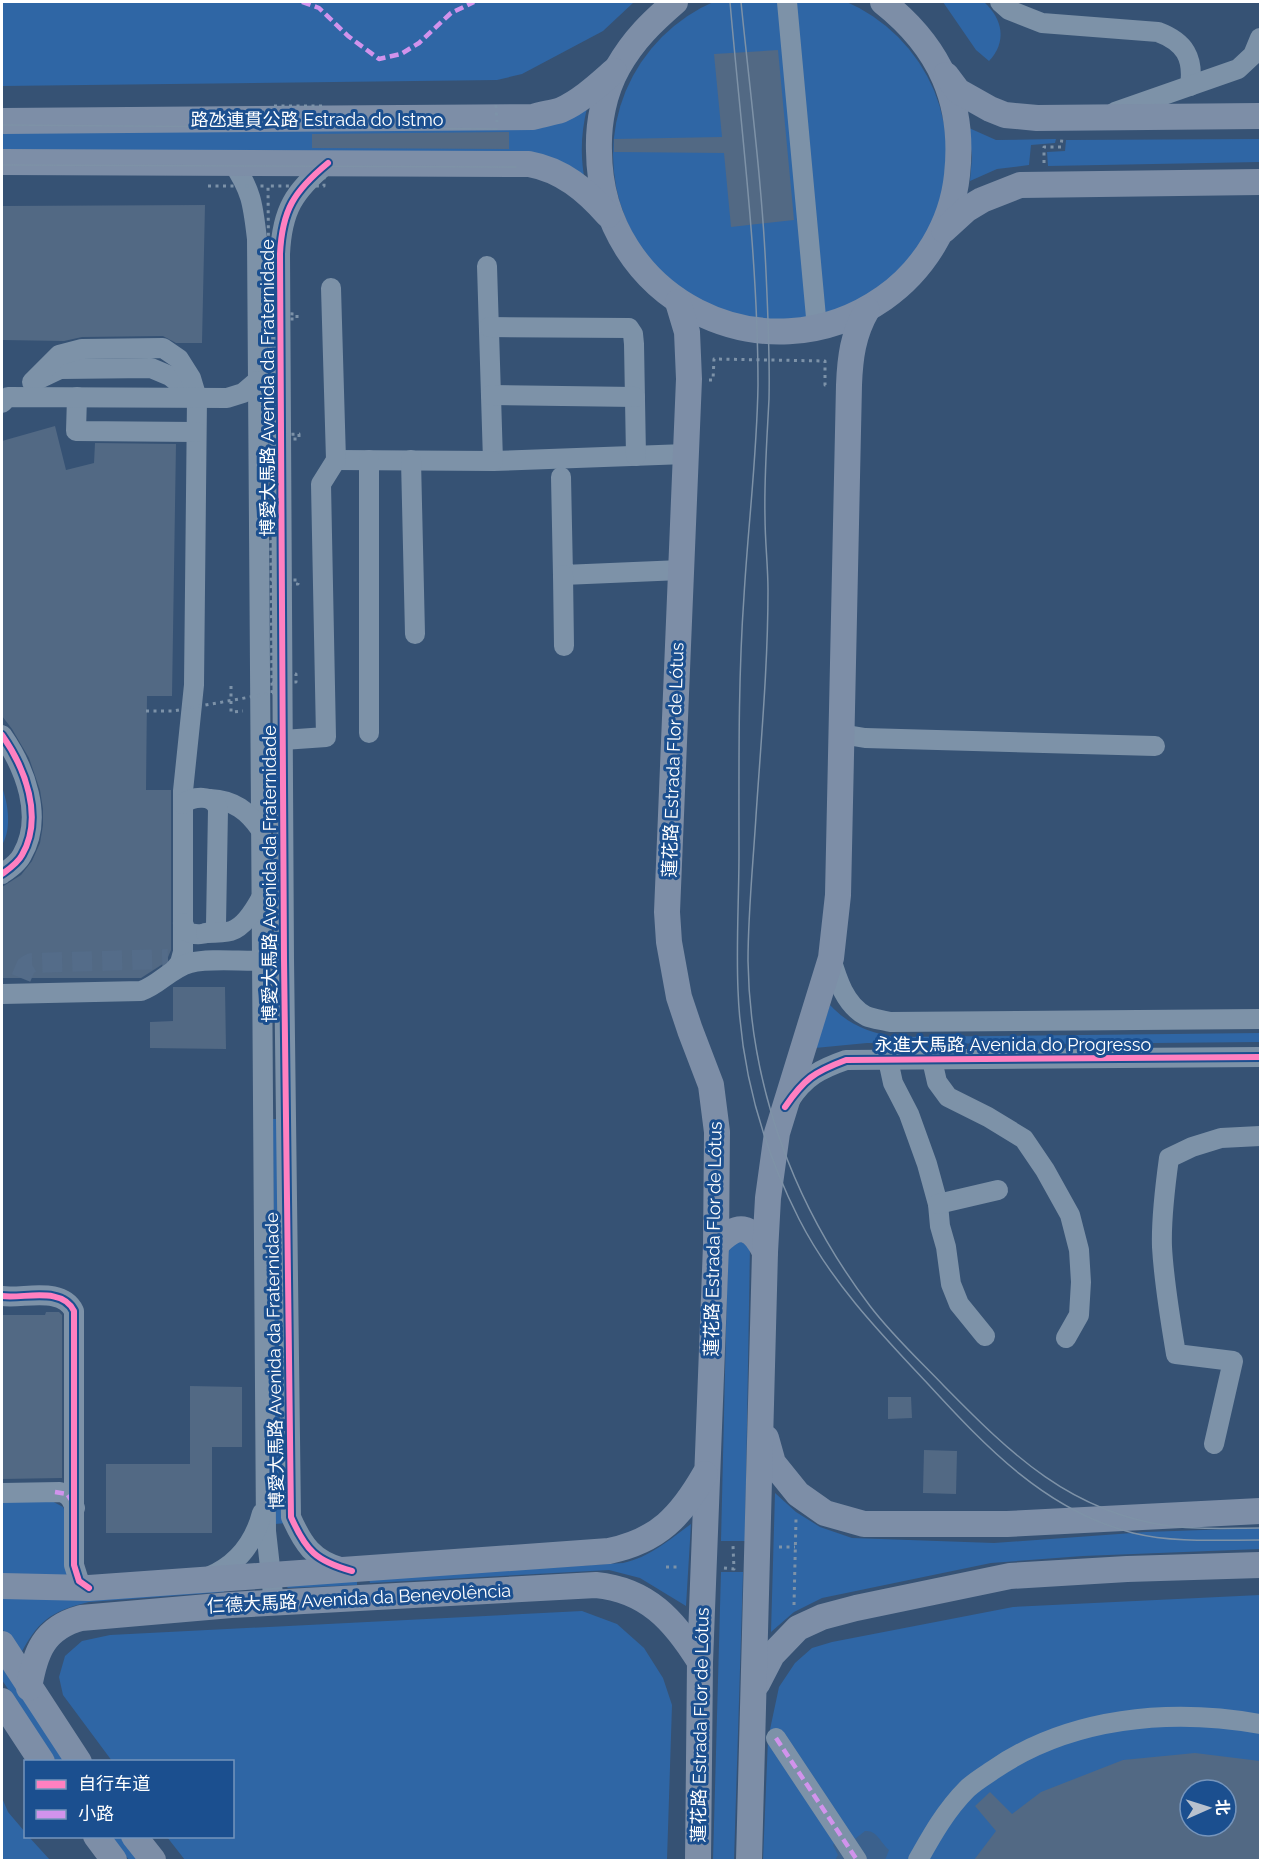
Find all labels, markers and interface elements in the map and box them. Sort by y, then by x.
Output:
street label: 路氹連貫公路 Estrada do Istmo [191,109,444,130]
street label: 博愛大馬路 Avenida da Fraternidade [257,239,278,537]
street label: 蓮花路 Estrada Flor de Lótus [658,642,688,878]
street label: 博愛大馬路 Avenida da Fraternidade [259,725,280,1023]
street label: 永進大馬路 Avenida do Progresso [875,1034,1151,1055]
street label: 蓮花路 Estrada Flor de Lótus [700,1121,726,1357]
street label: 博愛大馬路 Avenida da Fraternidade [261,1212,287,1510]
street label: 仁德大馬路 Avenida da Benevolência [206,1580,512,1616]
street label: 蓮花路 Estrada Flor de Lótus [687,1607,713,1843]
legend [24,1760,234,1838]
text: 自行车道 [78,1773,150,1794]
north arrow [1178,1778,1238,1838]
text: 北 [1213,1799,1232,1816]
text: 小路 [78,1803,114,1824]

